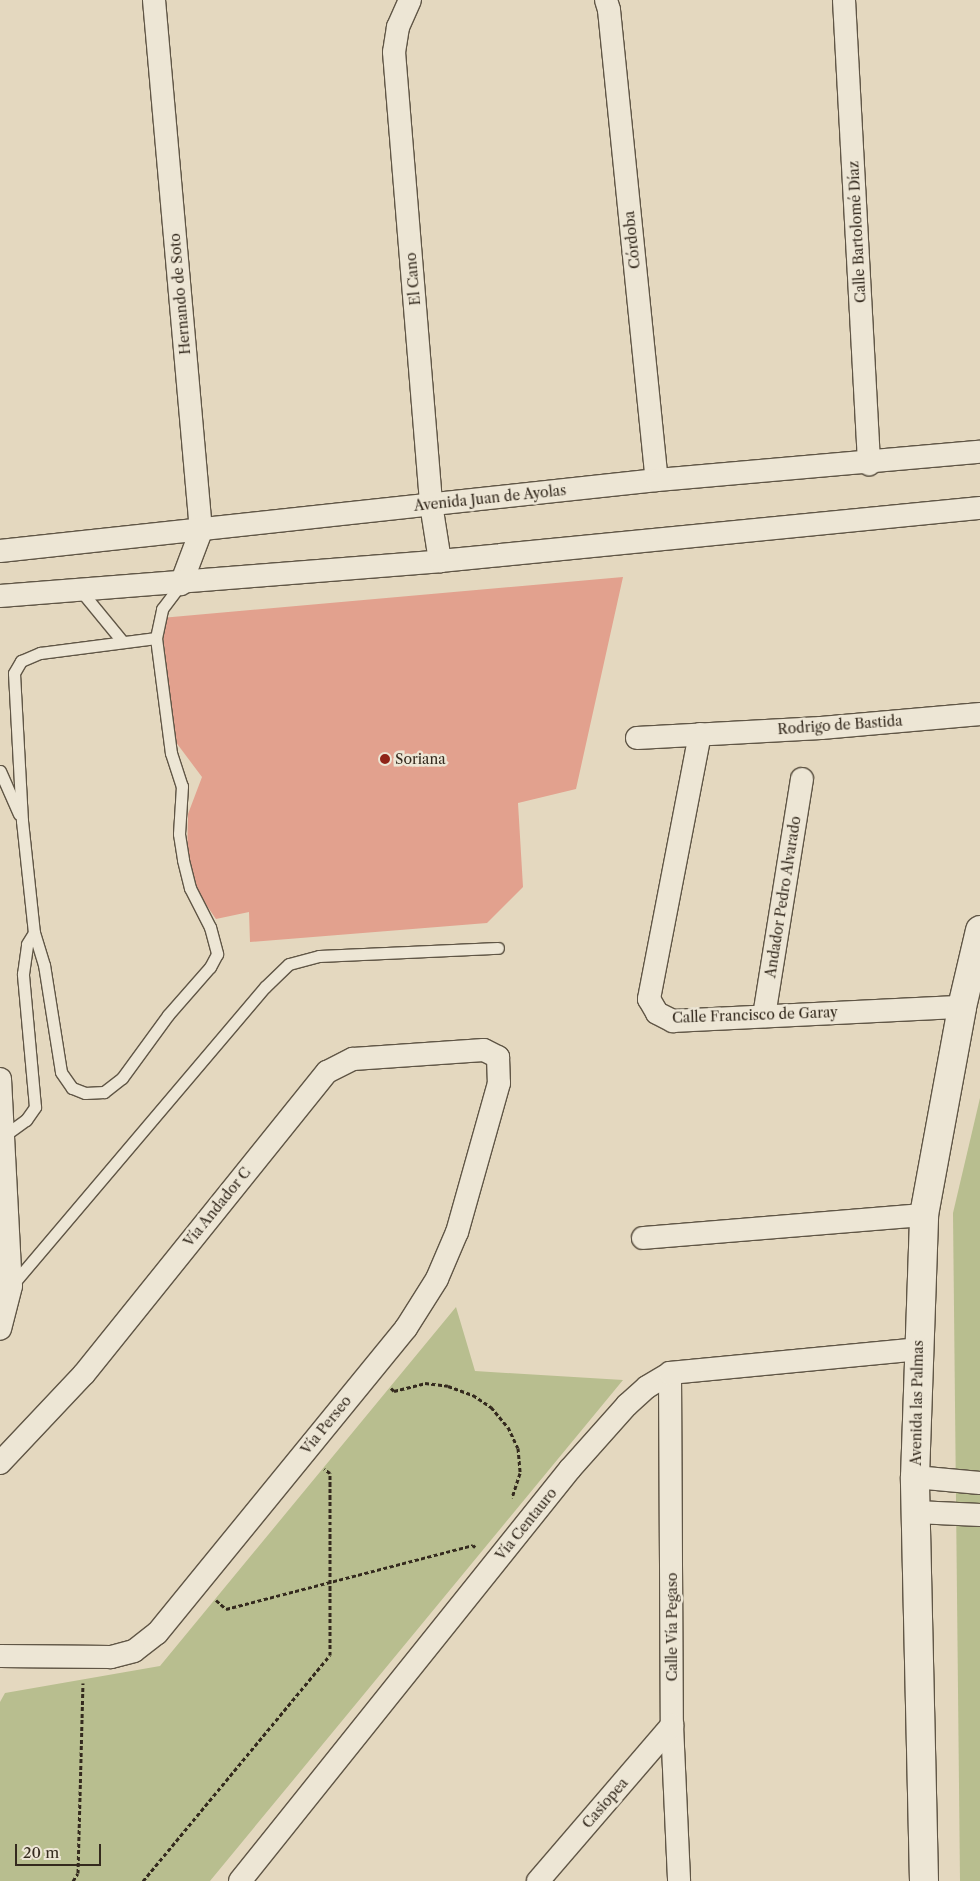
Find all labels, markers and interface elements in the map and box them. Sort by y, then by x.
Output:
street label: Calle Bartolomé Díaz [845,161,869,303]
street label: Córdoba [621,210,643,270]
street label: Hernando de Soto [166,233,194,355]
street label: El Cano [402,252,424,306]
street label: Avenida Juan de Ayolas [413,482,567,514]
street label: Rodrigo de Bastida [777,712,903,738]
place label: Soriana [395,751,446,767]
marker: Soriana [379,753,391,765]
street label: Andador Pedro Alvarado [762,815,804,979]
street label: Calle Francisco de Garay [672,1004,838,1026]
street label: Vía Andador C [180,1164,254,1250]
street label: Avenida las Palmas [908,1340,926,1466]
street label: Vía Perseo [297,1392,355,1458]
street label: Vía Centauro [492,1485,560,1563]
street label: Calle Vía Pegaso [664,1572,680,1682]
street label: Casiopea [579,1774,631,1832]
scale bar [18,1834,104,1866]
text: 20 m [23,1843,59,1862]

